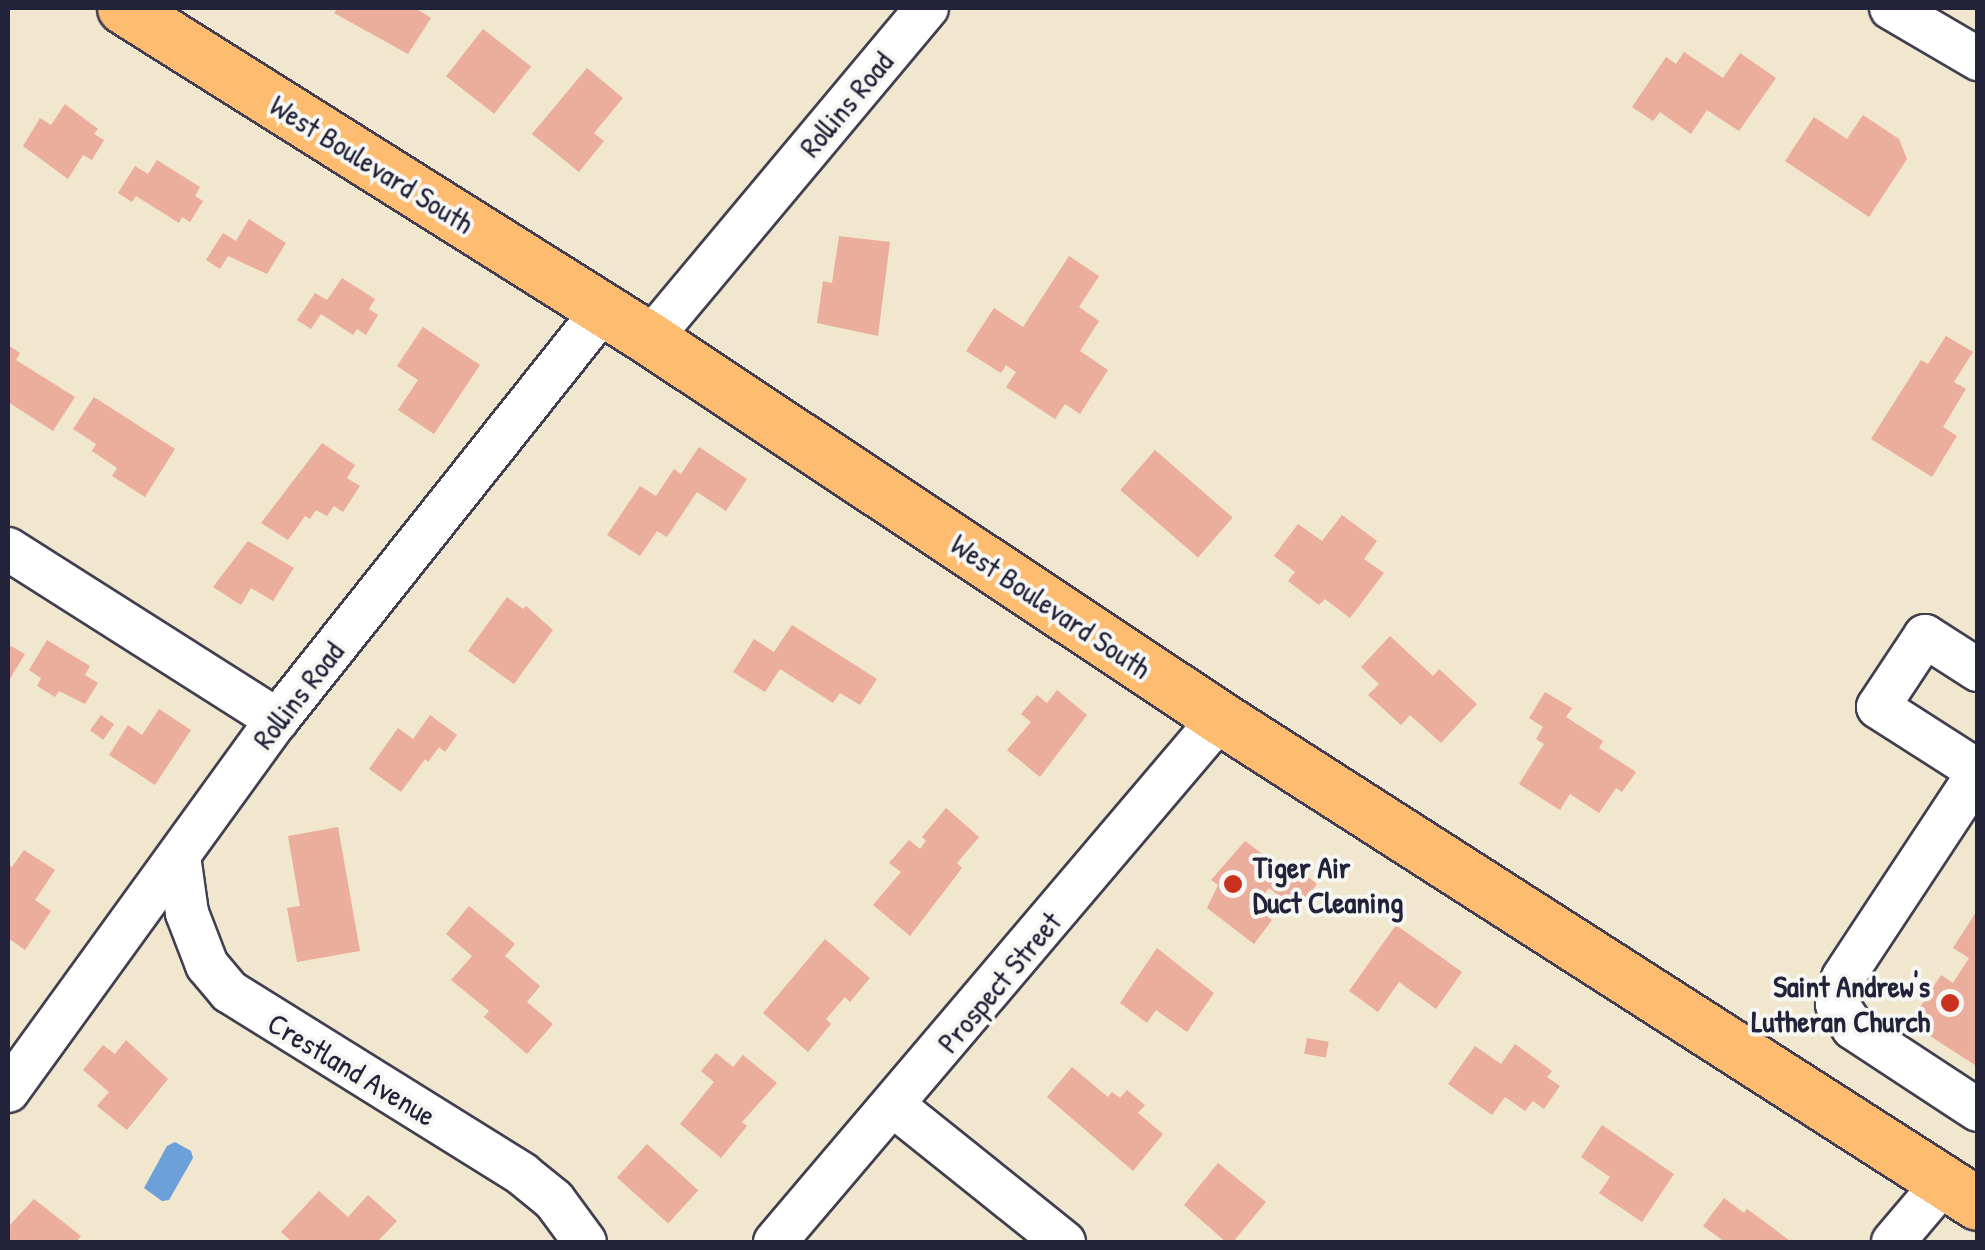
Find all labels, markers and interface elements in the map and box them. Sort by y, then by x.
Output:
street label: Rollins Road [792,44,900,164]
street label: West Boulevard South [264,87,480,241]
street label: West Boulevard South [944,526,1158,686]
street label: Rollins Road [245,634,351,756]
place label: Tiger Air Duct Cleaning [1253,849,1403,920]
marker: Tiger Air Duct Cleaning [1222,873,1244,895]
street label: Prospect Street [930,904,1068,1060]
place label: Saint Andrew's Lutheran Church [1751,968,1930,1038]
marker: Saint Andrew's Lutheran Church [1939,992,1961,1014]
street label: Crestland Avenue [261,1005,443,1133]

